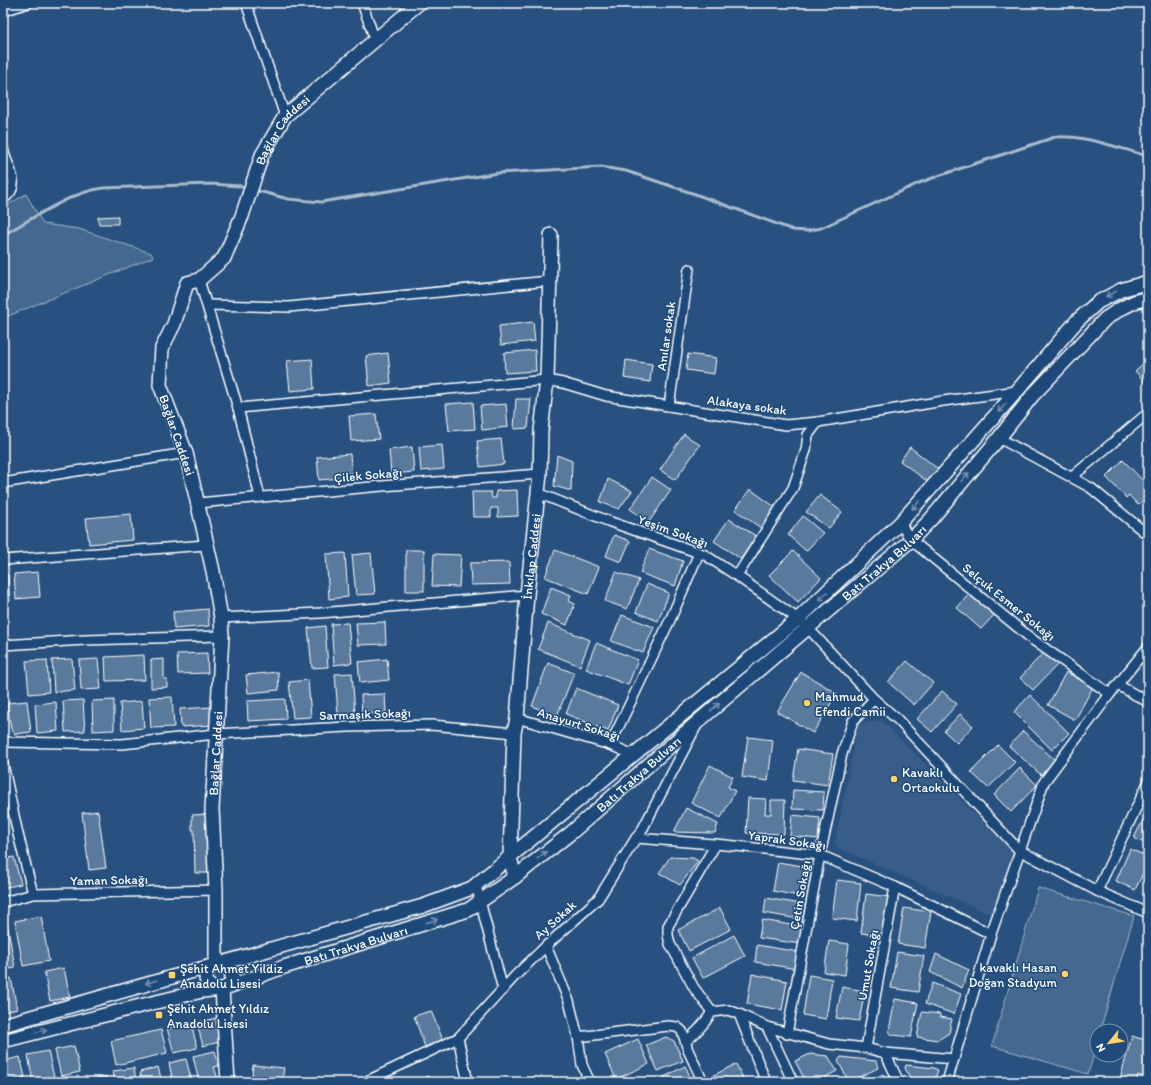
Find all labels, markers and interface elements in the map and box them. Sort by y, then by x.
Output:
street label: Bağlar Caddesi [252,91,312,166]
one-way arrow [1105,291,1117,299]
street label: Anılar sokak [654,300,678,372]
street label: Alakaya sokak [706,392,788,418]
street label: Bağlar Caddesi [156,393,198,477]
one-way arrow [998,403,1007,413]
street label: Çilek Sokağı [333,465,403,485]
one-way arrow [961,472,970,483]
one-way arrow [911,500,921,510]
street label: Yeşim Sokağı [636,511,710,551]
street label: İnkılap Caddesi [519,513,543,600]
street label: Batı Trakya Bulvarı [839,521,929,603]
street label: Selçuk Esmer Sokağı [960,560,1058,644]
one-way arrow [818,591,828,600]
place label: Mahmud Efendi Camii [815,689,886,719]
marker: Mahmud Efendi Camii [802,698,812,708]
one-way arrow [710,702,720,711]
street label: Anayurt Sokağı [536,704,622,744]
street label: Sarmaşık Sokağı [319,705,411,723]
street label: Bağlar Caddesi [205,711,225,796]
street label: Batı Trakya Bulvarı [593,733,684,815]
place label: Kavaklı Ortaokulu [902,765,960,795]
marker: Kavaklı Ortaokulu [889,774,899,784]
street label: Yaprak Sokağı [747,827,827,853]
one-way arrow [537,851,548,860]
street label: Çetin Sokağı [787,859,813,931]
street label: Yaman Sokağı [70,872,148,888]
street label: Ay Sokak [531,897,579,943]
one-way arrow [425,917,438,924]
street label: Batı Trakya Bulvarı [302,922,409,968]
street label: Umut Sokağı [854,928,882,1002]
place label: kavaklı Hasan Doğan Stadyum [969,960,1058,990]
place label: Şehit Ahmet Yildiz Anadolu Lisesi [180,961,283,991]
marker: kavaklı Hasan Doğan Stadyum [1060,969,1070,979]
marker: Şehit Ahmet Yildiz Anadolu Lisesi [167,970,177,980]
one-way arrow [145,979,158,986]
place label: Şehit Ahmet Yıldız Anadolu Lisesi [167,1001,269,1031]
marker: Şehit Ahmet Yıldız Anadolu Lisesi [154,1010,164,1020]
north arrow [1089,1023,1129,1063]
one-way arrow [34,1027,47,1035]
text: N [1093,1041,1108,1054]

